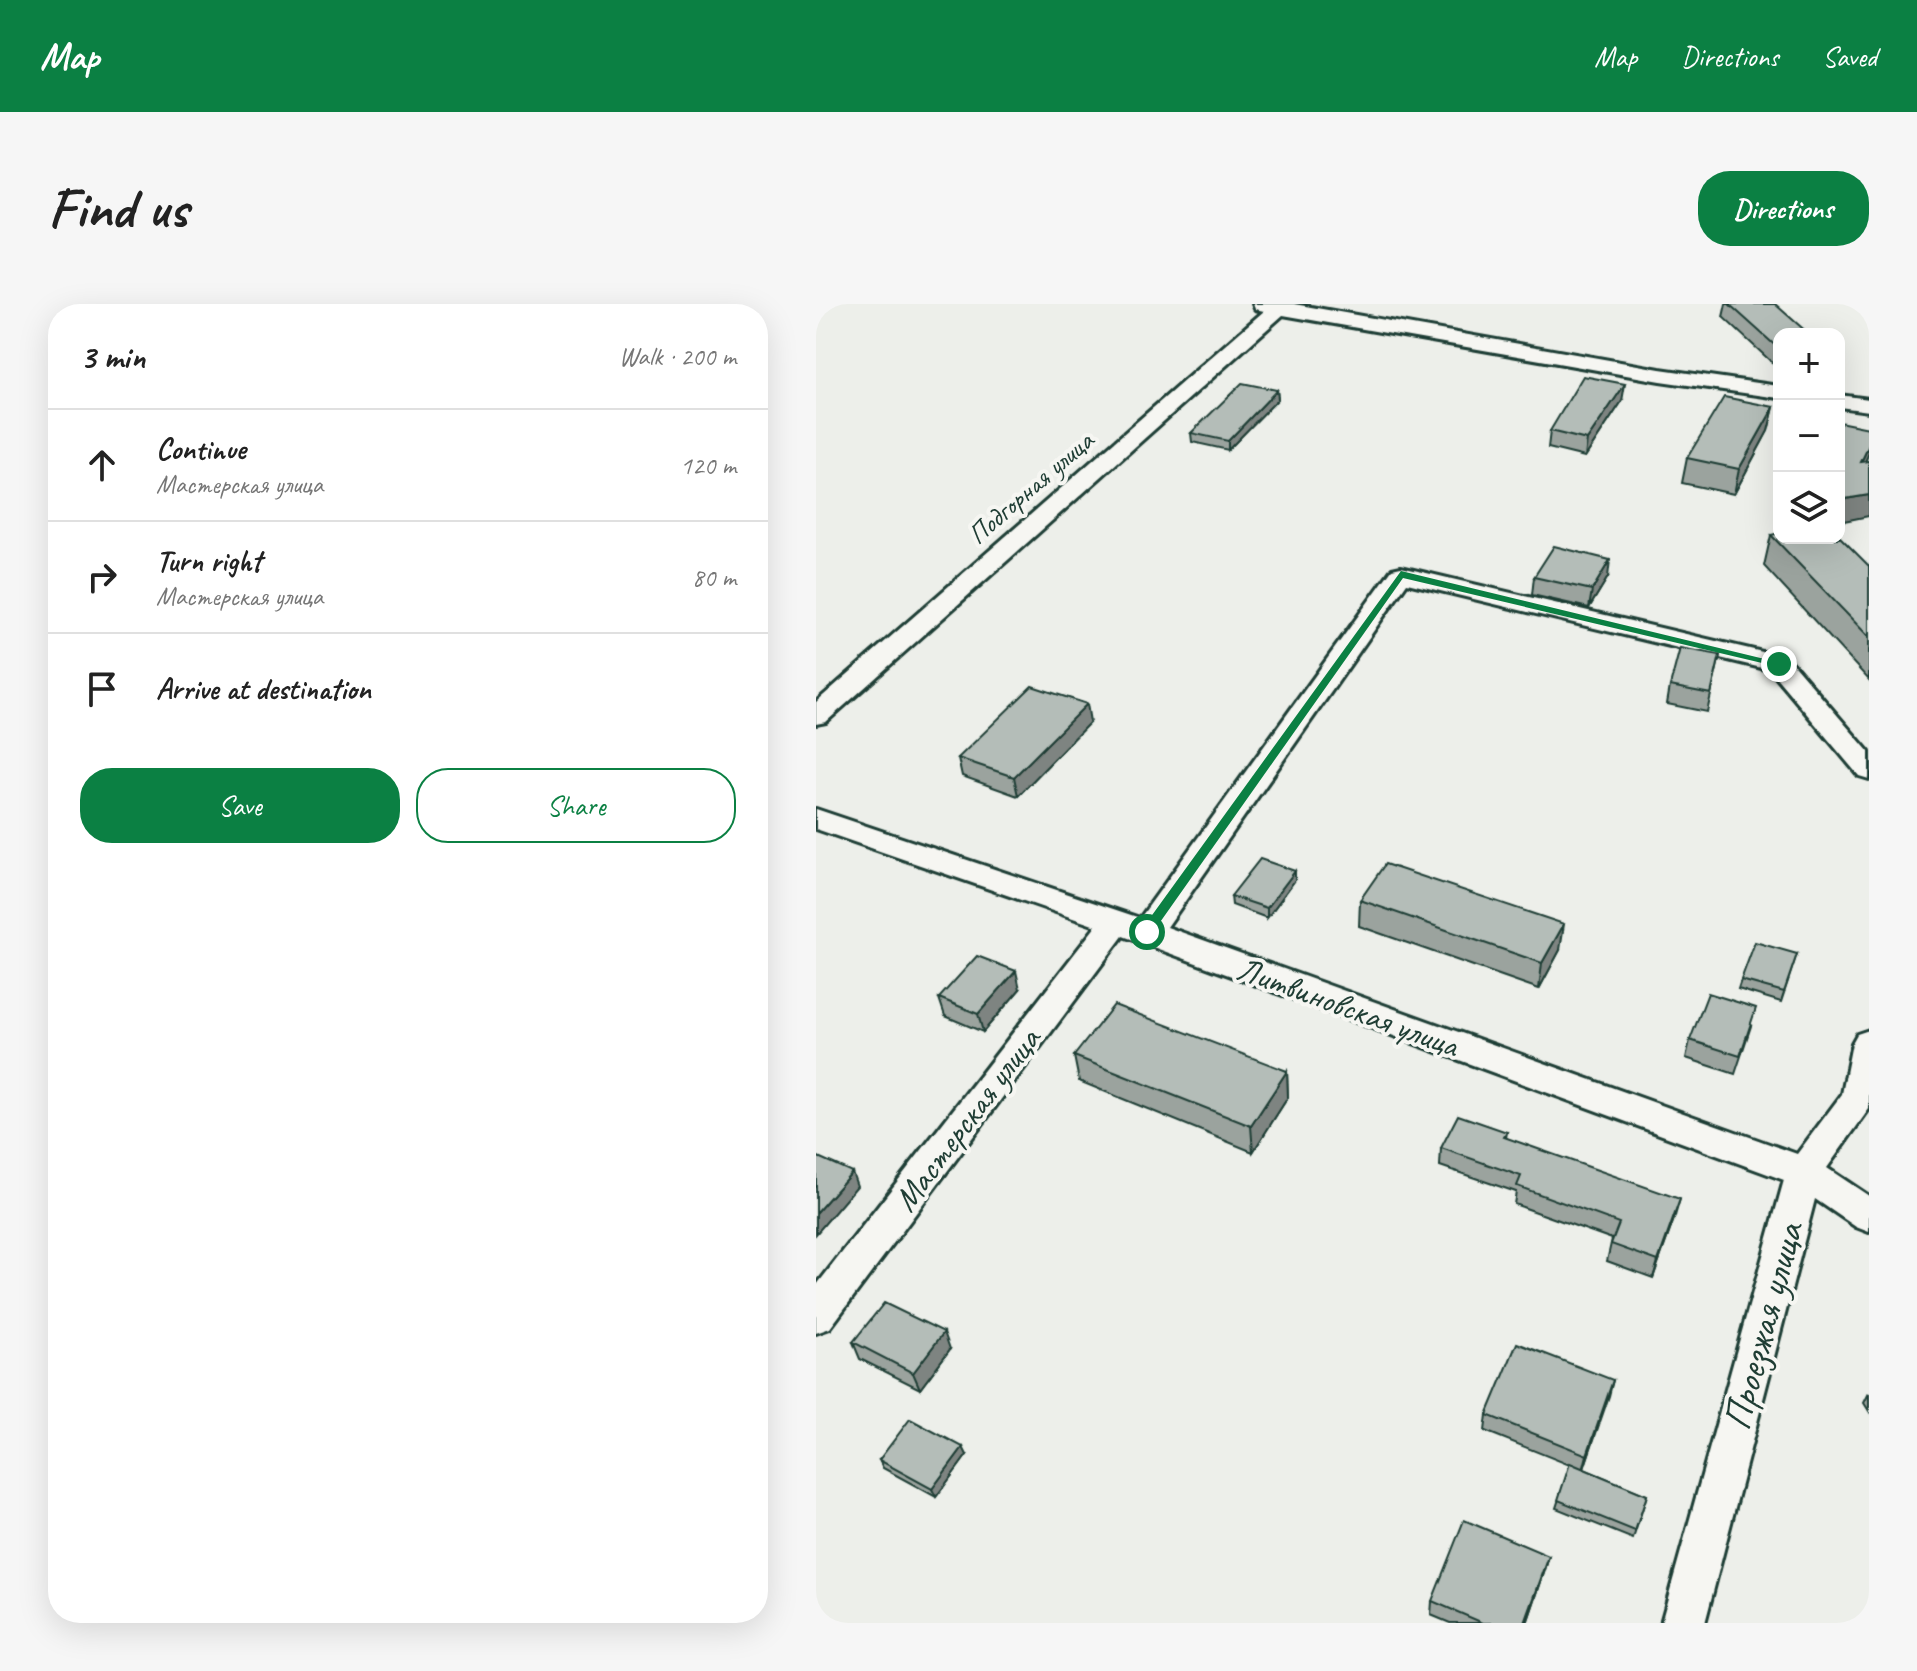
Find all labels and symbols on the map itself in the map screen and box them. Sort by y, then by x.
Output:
street label: Подгорная улица [960,422,1102,552]
route end [1761,646,1797,682]
route start [1129,914,1165,950]
street label: Литвиновская улица [1231,947,1467,1067]
street label: Мастерская улица [883,1017,1051,1220]
street label: Проезжая улица [1711,1215,1815,1435]

